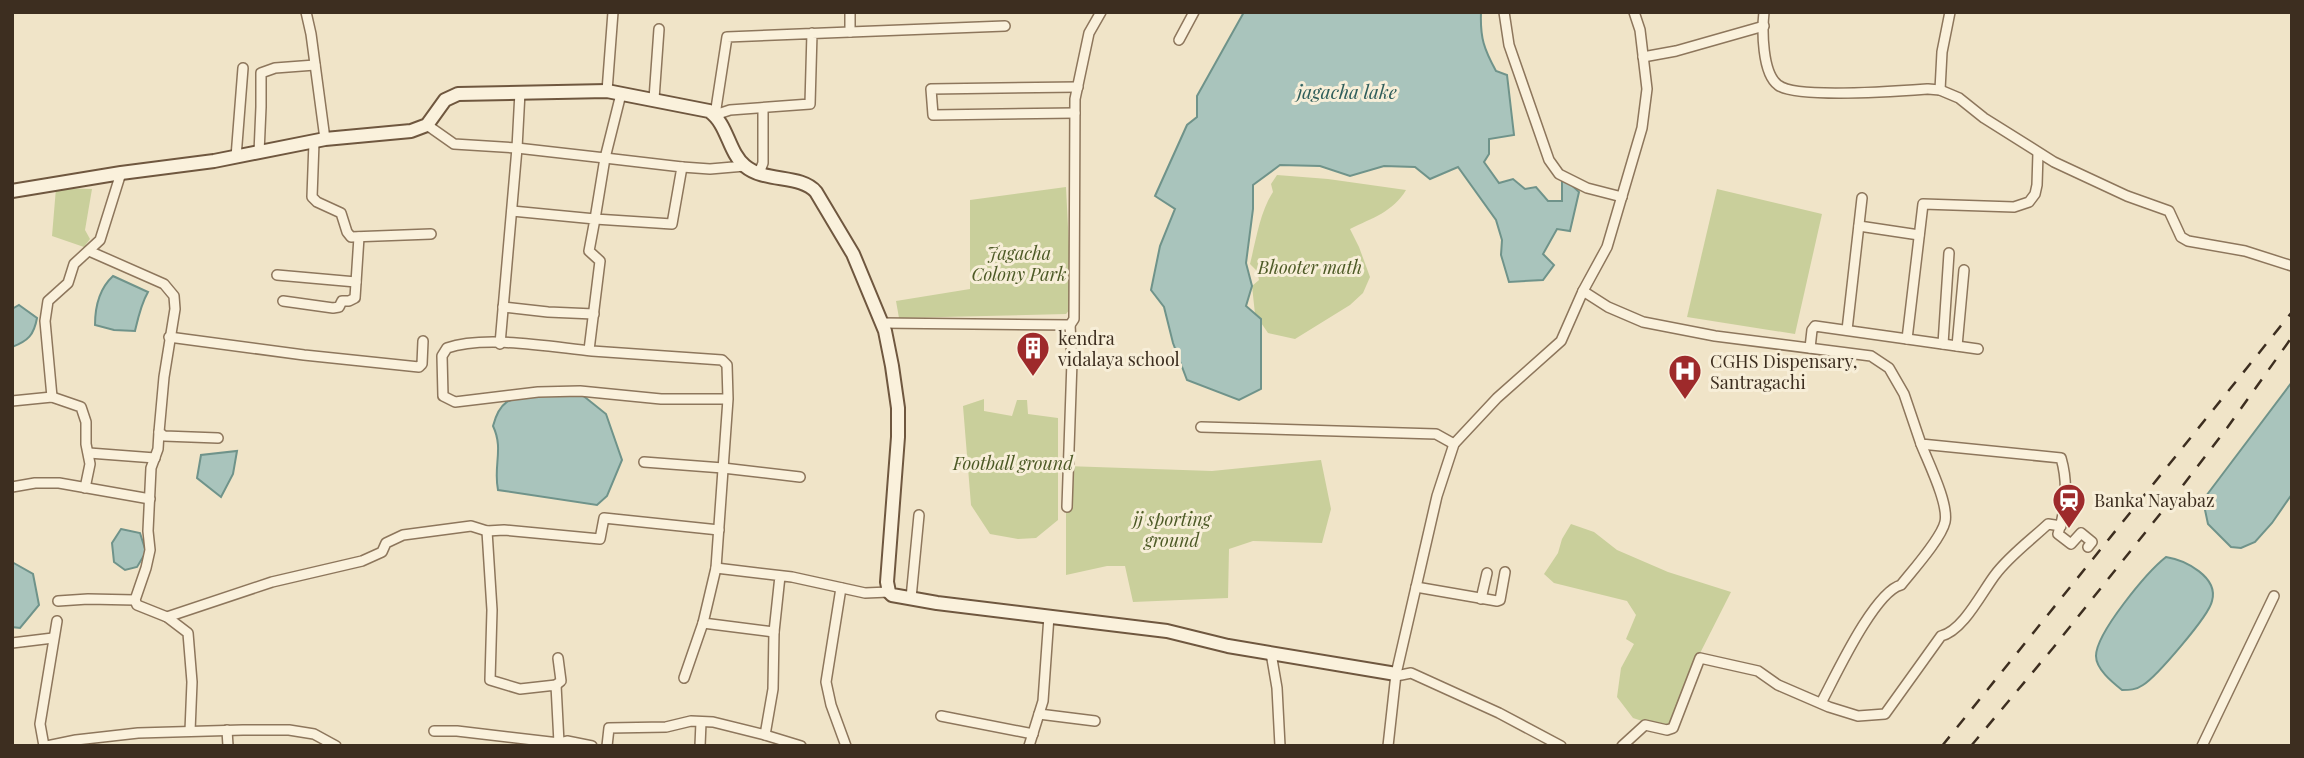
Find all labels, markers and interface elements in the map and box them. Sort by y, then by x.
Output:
water label: jagacha lake [1294,78,1397,104]
park label: Jagacha Colony Park [971,241,1067,286]
park label: Bhooter math [1257,255,1362,279]
place label: kendra vidalaya school [1057,326,1180,371]
building icon: kendra vidalaya school [1014,329,1052,378]
place label: CGHS Dispensary, Santragachi [1710,349,1858,394]
hospital icon: CGHS Dispensary, Santragachi [1666,352,1704,401]
park label: Football ground [952,451,1074,475]
station icon: Banka Nayabaz [2050,481,2088,530]
place label: Banka Nayabaz [2094,488,2215,512]
park label: jj sporting ground [1130,507,1213,552]

